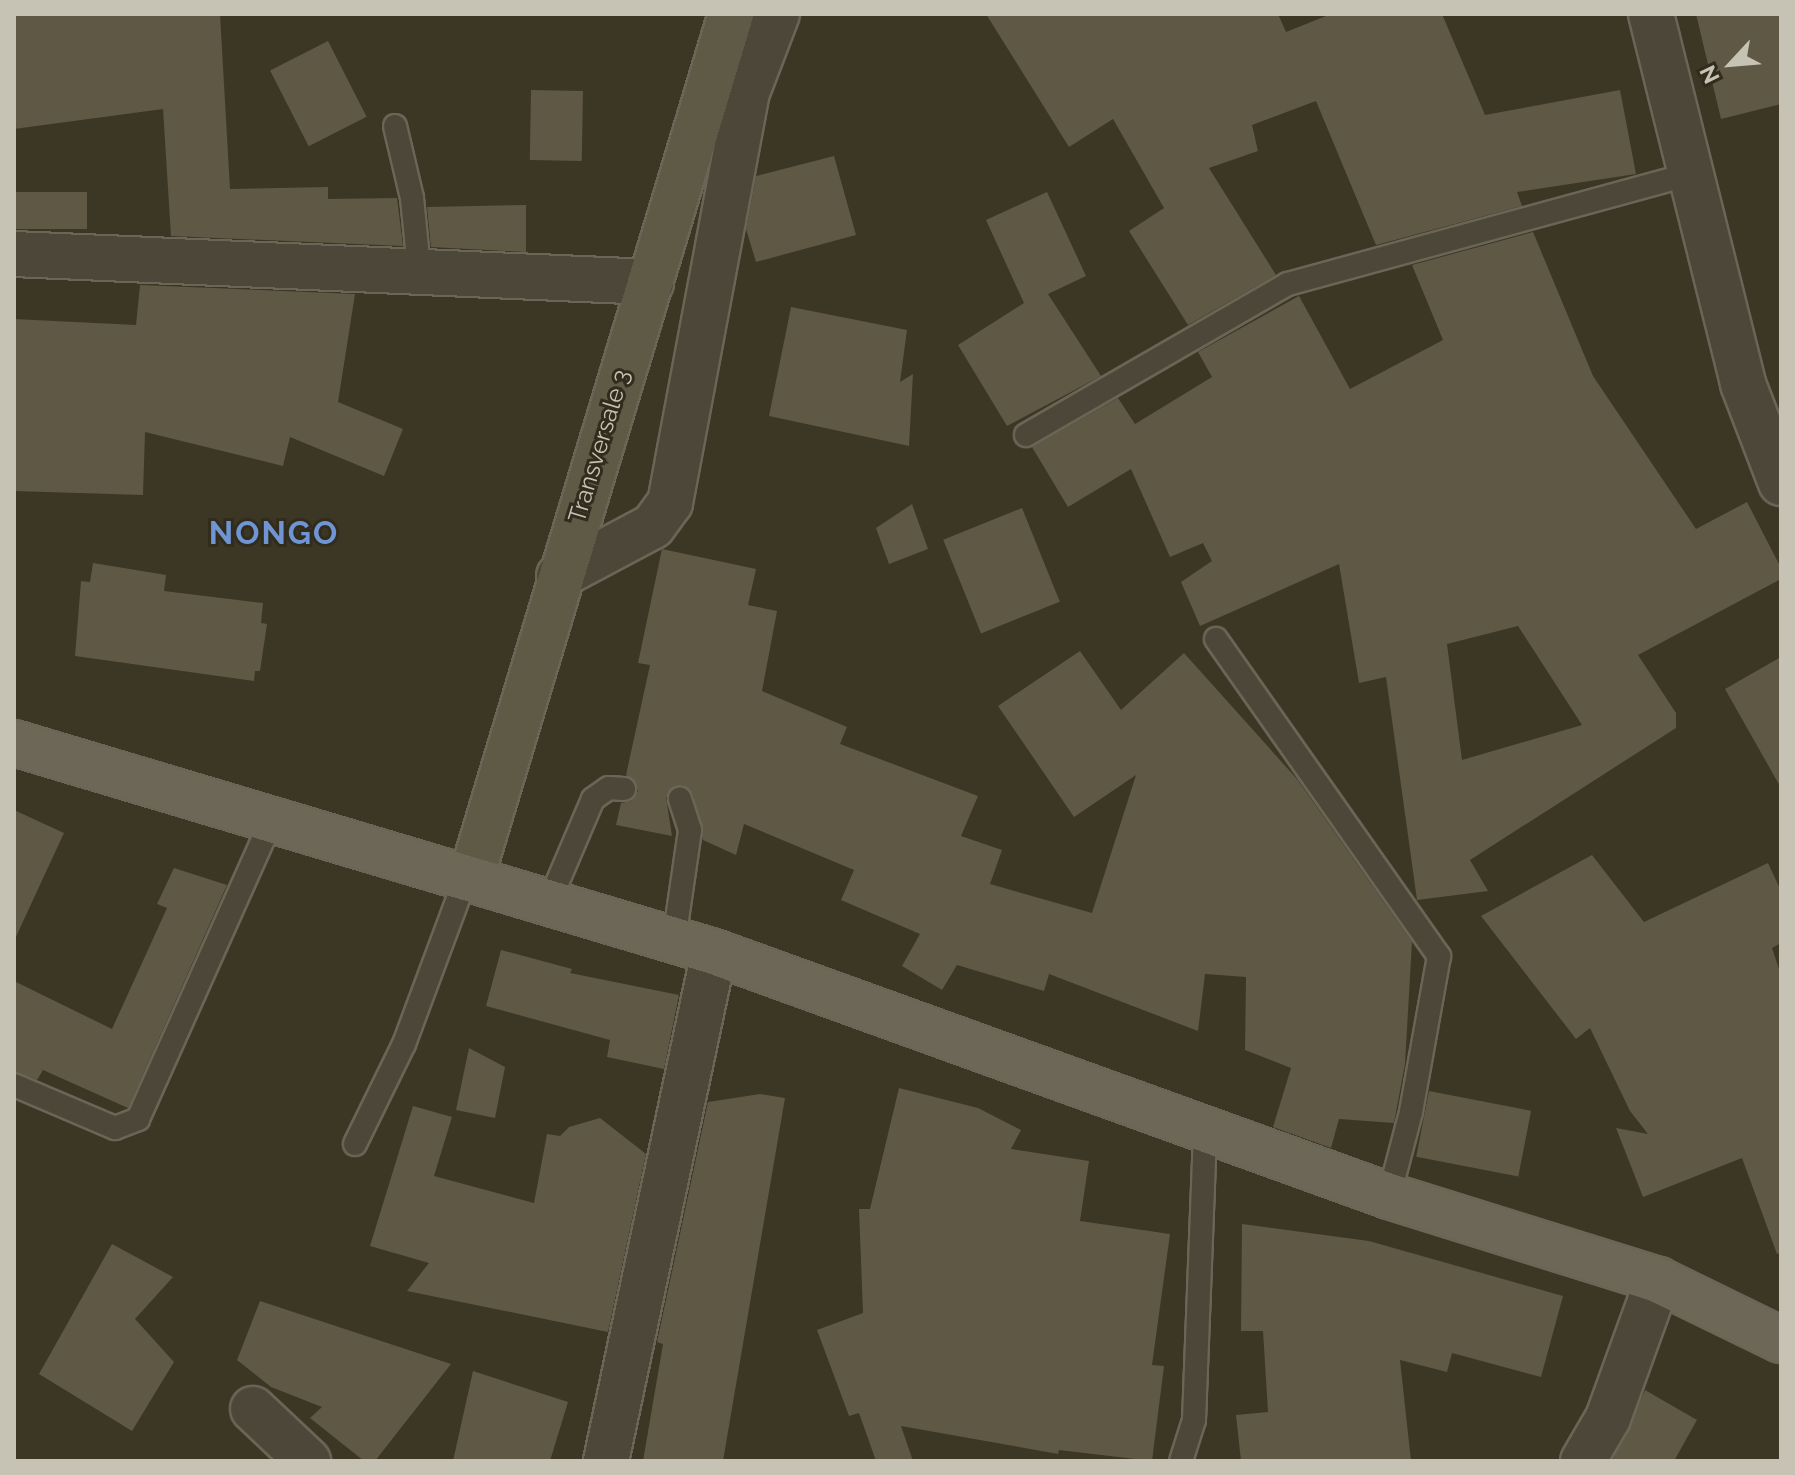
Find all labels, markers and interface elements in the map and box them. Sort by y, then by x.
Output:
north arrow [1691,24,1771,104]
text: N [1694,61,1725,88]
street label: Transversale 3 [562,366,636,526]
district label: NONGO [209,514,339,552]

